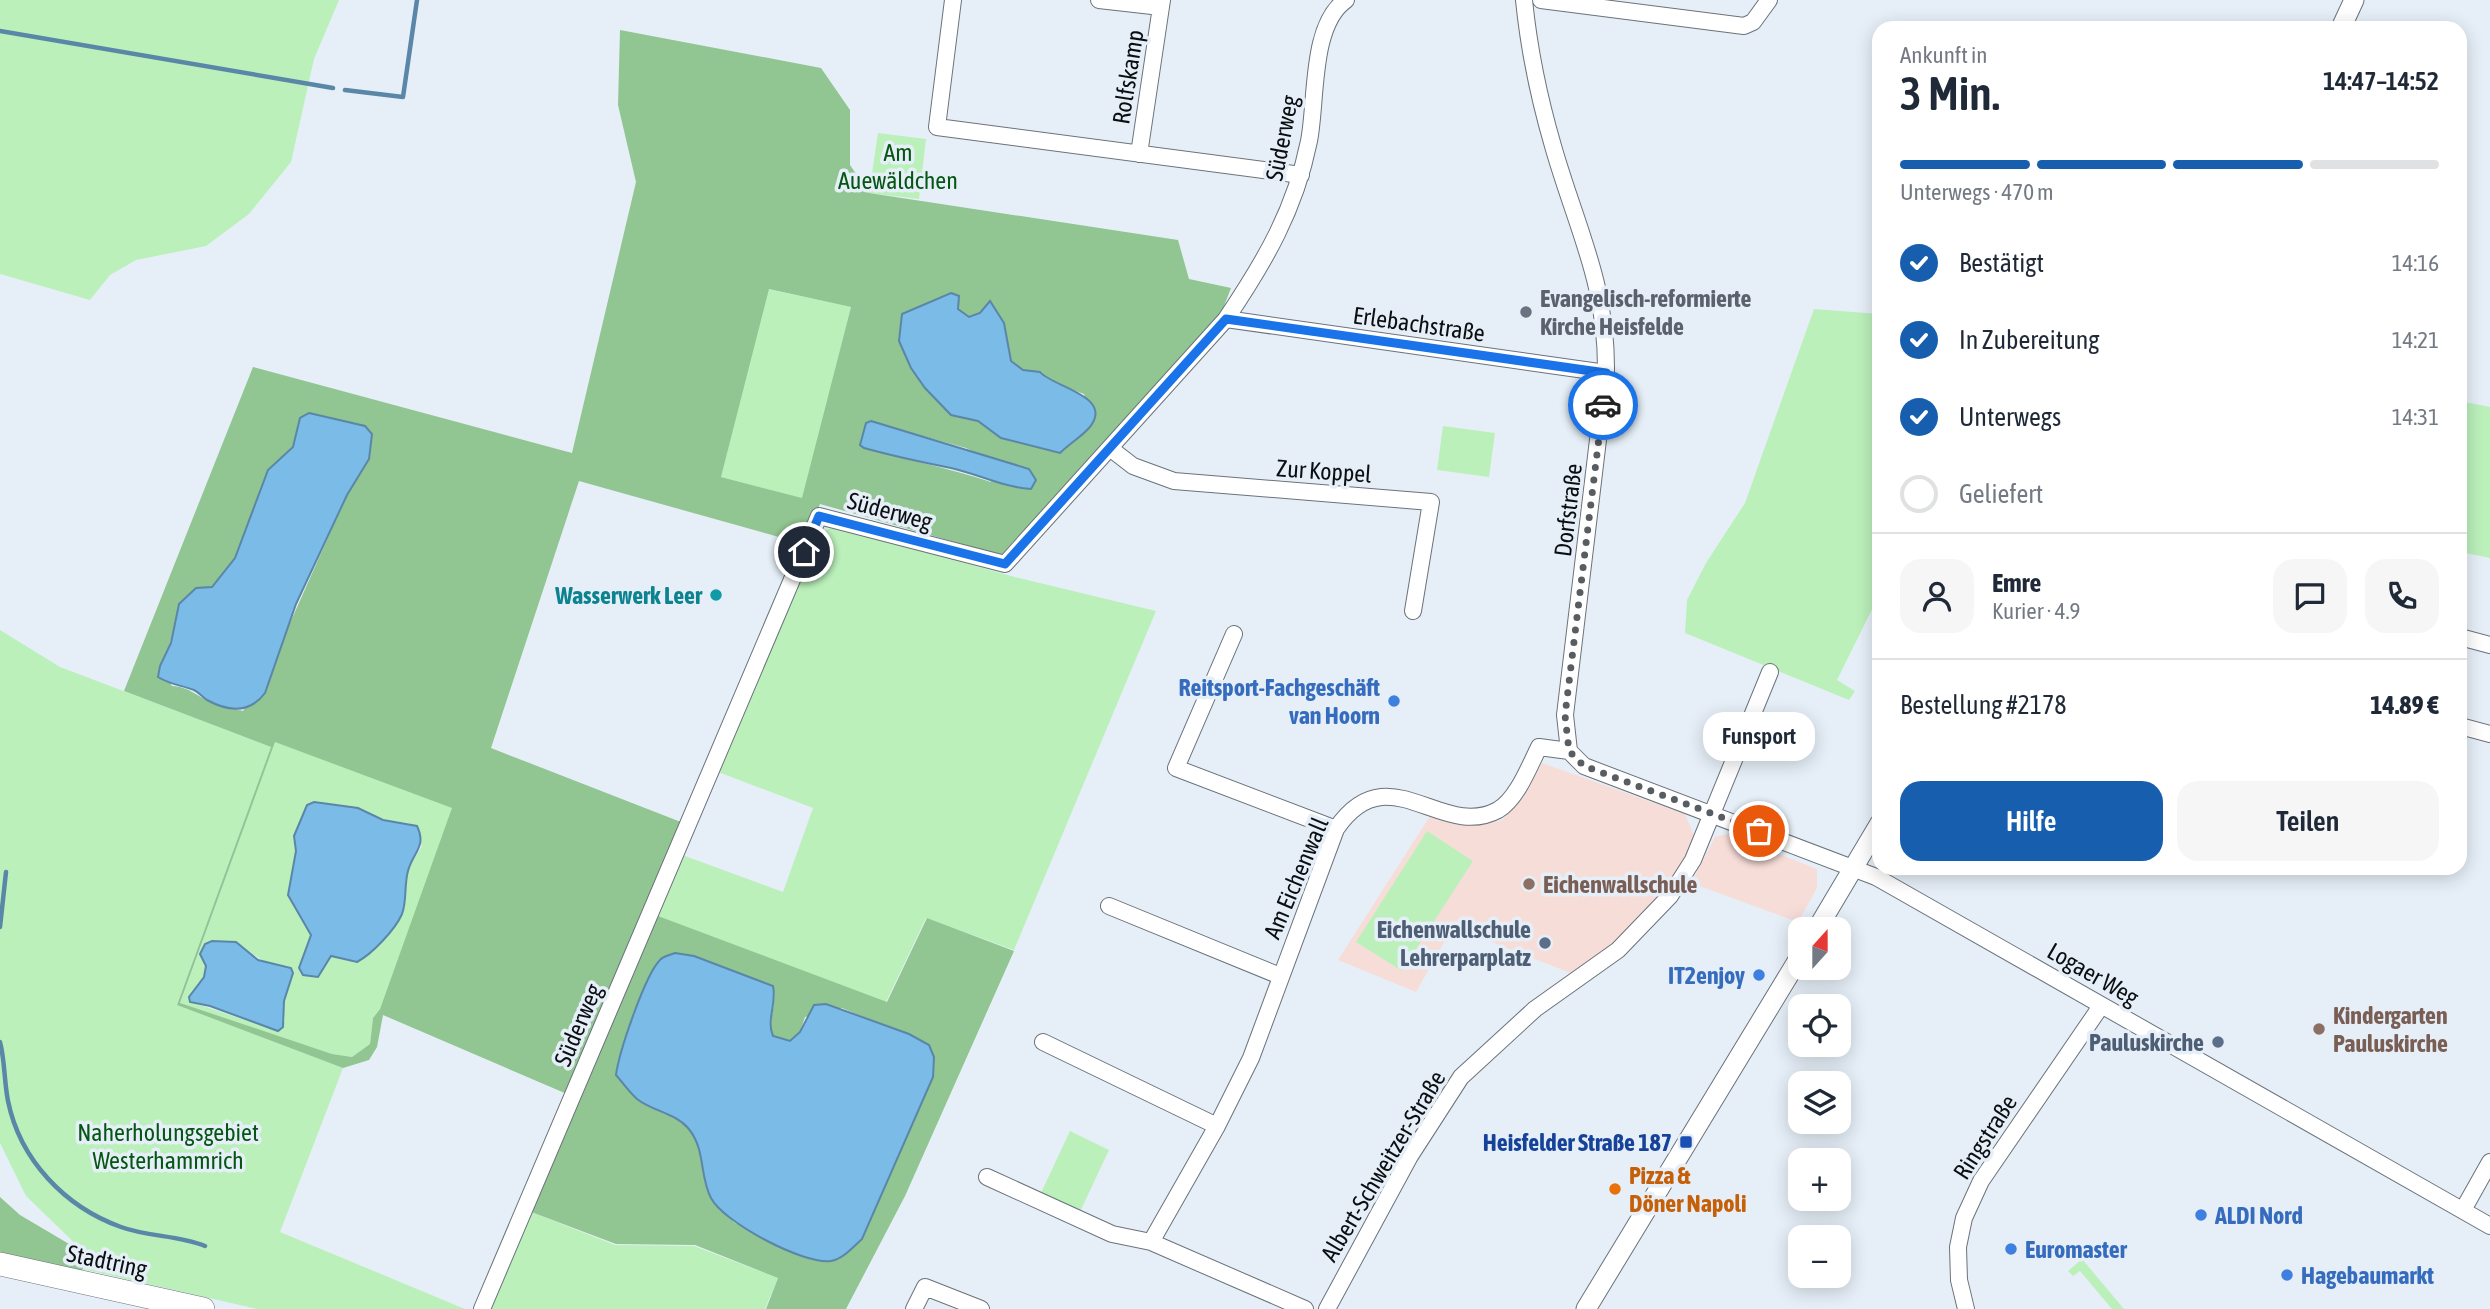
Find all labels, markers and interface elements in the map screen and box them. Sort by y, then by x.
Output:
street label: Rolfskamp [1107,28,1149,126]
text: Ankunft in [1900,42,1987,68]
text: 14:47–14:52 [2323,66,2439,96]
text: 3 Min. [1900,67,2000,120]
street label: Süderweg [1261,92,1304,183]
park label: Am Auewäldchen [838,139,958,194]
text: Unterwegs · 470 m [1900,179,2054,205]
icon: check [1900,244,1938,282]
text: Bestätigt [1959,248,2044,278]
text: 14:16 [2392,250,2439,276]
place label: Evangelisch-reformierte Kirche Heisfelde [1540,285,1751,340]
street label: Erlebachstraße [1351,301,1487,347]
marker: Evangelisch-reformierte Kirche Heisfelde [1518,304,1534,320]
icon: check [1900,321,1938,359]
text: In Zubereitung [1959,325,2099,355]
text: 14:21 [2392,327,2439,353]
courier [1568,370,1638,440]
icon: car [1584,386,1622,424]
icon: check [1900,398,1938,436]
text: Unterwegs [1959,402,2061,432]
text: 14:31 [2392,404,2439,430]
street label: Zur Koppel [1276,454,1373,488]
street label: Dorfstraße [1549,462,1587,558]
text: Geliefert [1959,479,2043,509]
street label: Süderweg [845,487,936,535]
pin [774,522,834,582]
icon: home [785,533,823,571]
button: person [1900,559,1974,633]
button: chat [2273,559,2347,633]
button: phone [2365,559,2439,633]
text: Emre [1992,568,2041,598]
place label: Wasserwerk Leer [554,582,703,609]
marker: Wasserwerk Leer [708,587,724,603]
text: Kurier · 4.9 [1992,598,2080,624]
place label: Reitsport-Fachgeschäft van Hoorn [1178,674,1380,729]
text: Bestellung #2178 [1900,690,2066,720]
text: 14.89 € [2370,690,2439,720]
marker: Reitsport-Fachgeschäft van Hoorn [1386,693,1402,709]
callout: Funsport [1703,712,1815,761]
text: Funsport [1722,723,1796,749]
button: Hilfe [1900,781,2163,861]
button: Teilen [2177,781,2439,861]
pin [1729,801,1789,861]
icon: bag [1740,812,1778,850]
street label: Am Eichenwall [1258,813,1334,943]
place label: Eichenwallschule [1543,871,1697,898]
marker: Eichenwallschule [1521,876,1537,892]
place label: Eichenwallschule Lehrerparplatz [1377,916,1531,971]
north arrow [1788,917,1852,980]
map controls [1788,917,1851,1288]
marker: Eichenwallschule Lehrerparplatz [1537,935,1553,951]
street label: Logaer Weg [2043,937,2144,1011]
place label: IT2enjoy [1668,962,1745,989]
marker: IT2enjoy [1751,967,1767,983]
street label: Süderweg [549,979,608,1070]
button: locate [1788,994,1851,1057]
place label: Kindergarten Pauluskirche [2333,1002,2448,1057]
marker: Kindergarten Pauluskirche [2311,1021,2327,1037]
place label: Pauluskirche [2089,1029,2204,1056]
marker: Pauluskirche [2210,1034,2226,1050]
street label: Albert-Schweitzer-Straße [1315,1066,1451,1266]
button: layers [1788,1071,1851,1134]
street label: Ringstraße [1948,1090,2022,1184]
park label: Naherholungsgebiet Westerhammrich [77,1119,259,1174]
place label: Heisfelder Straße 187 [1483,1129,1672,1156]
marker: Heisfelder Straße 187 [1678,1134,1694,1150]
button: + [1788,1148,1851,1211]
place label: Pizza & Döner Napoli [1629,1162,1746,1217]
marker: Pizza & Döner Napoli [1607,1181,1623,1197]
place label: ALDI Nord [2214,1202,2303,1229]
marker: ALDI Nord [2193,1207,2209,1223]
button: − [1788,1225,1851,1288]
place label: Euromaster [2025,1236,2128,1263]
street label: Stadtring [65,1239,150,1283]
marker: Euromaster [2003,1241,2019,1257]
place label: Hagebaumarkt [2301,1262,2434,1289]
marker: Hagebaumarkt [2279,1267,2295,1283]

